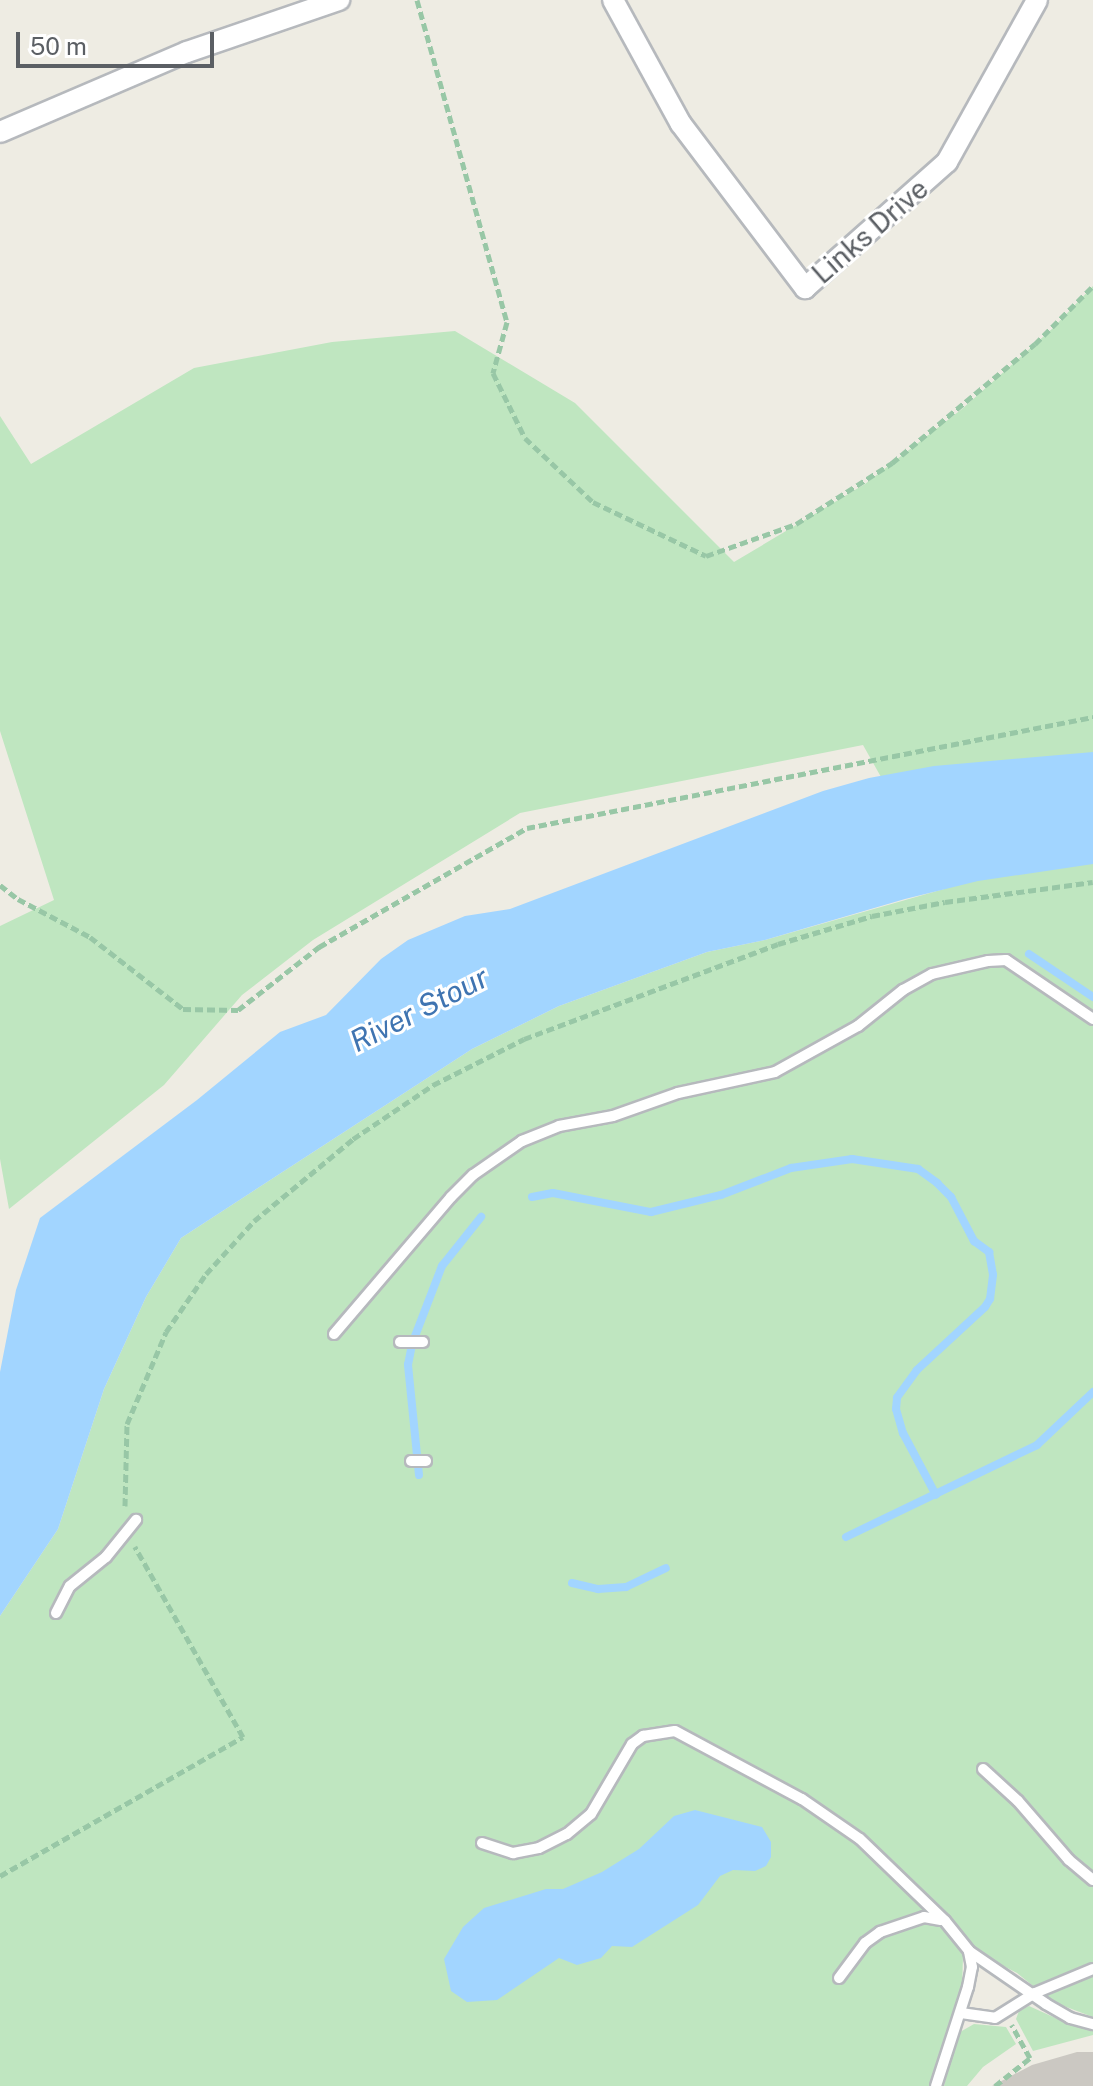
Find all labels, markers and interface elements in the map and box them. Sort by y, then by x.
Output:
scale bar [20,16,218,66]
text: 50 m [30,32,87,60]
street label: Links Drive [805,171,935,291]
water label: River Stour [344,959,494,1059]

